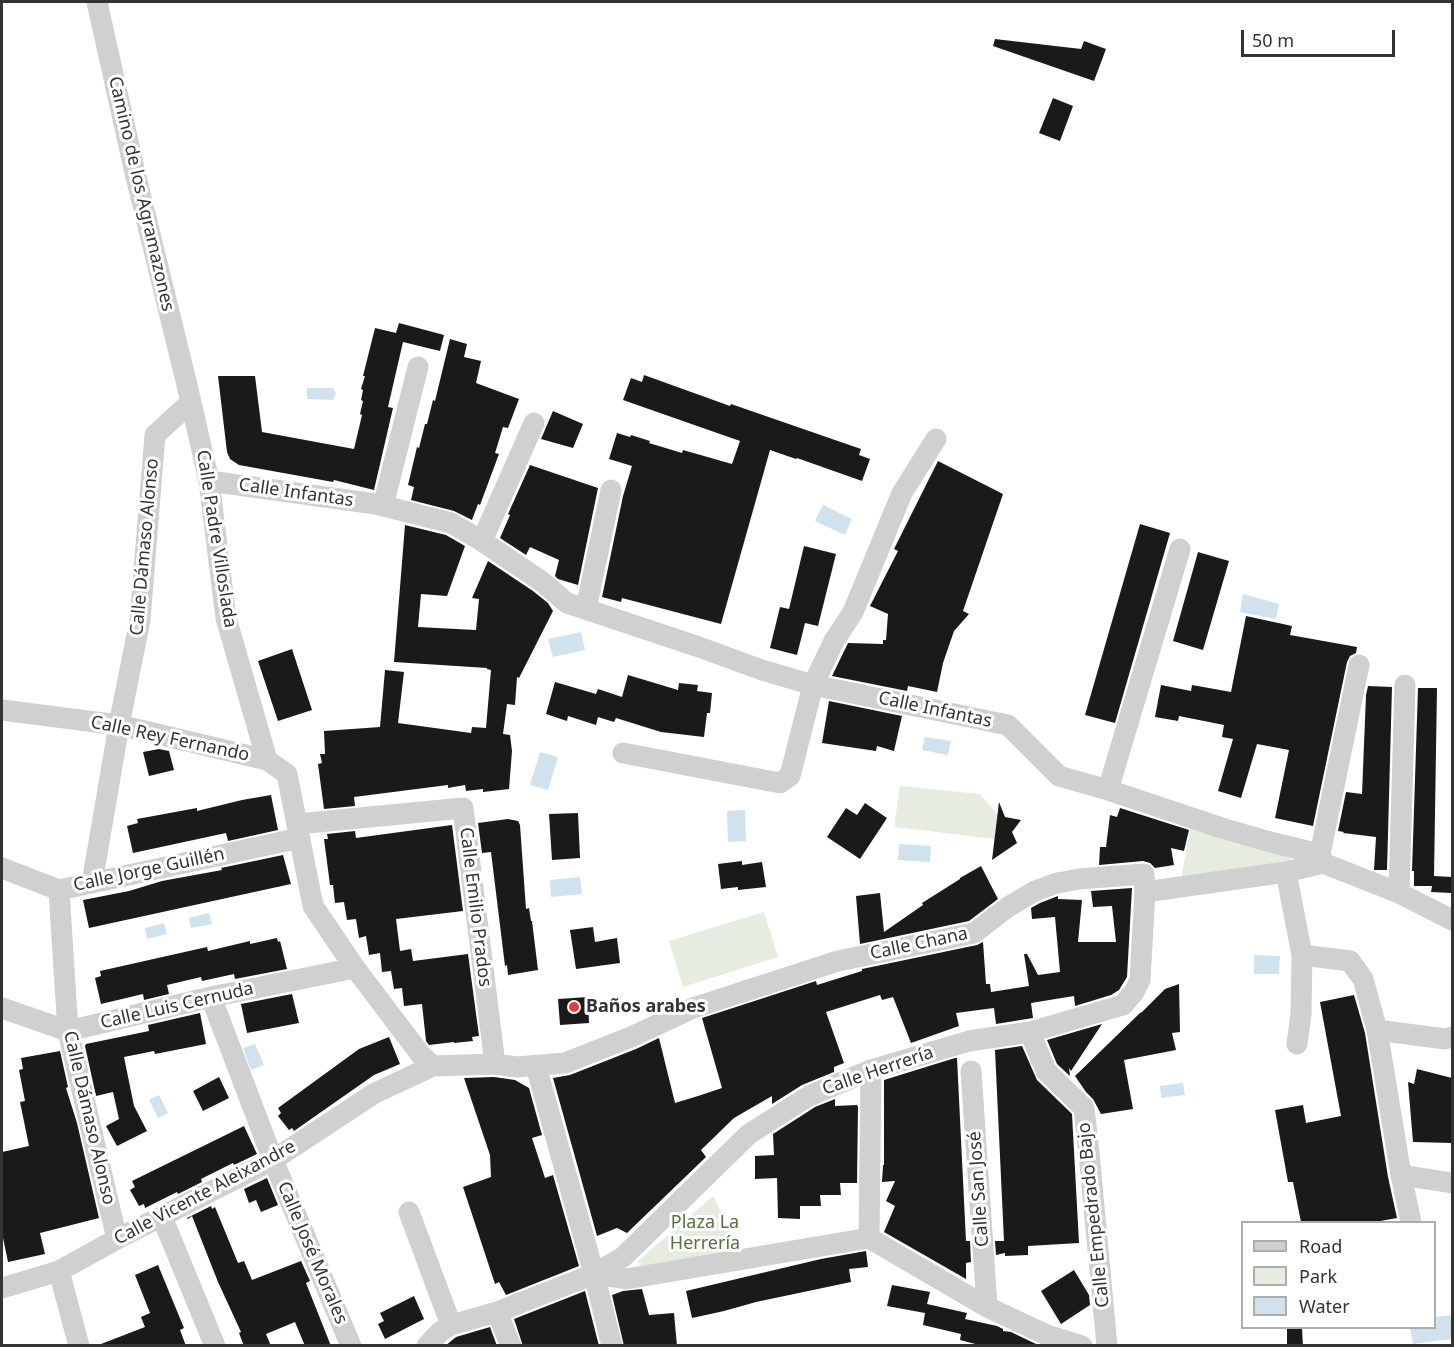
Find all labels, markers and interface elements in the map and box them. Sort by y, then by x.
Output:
scale bar [1244,18,1398,56]
text: 50 m [1252,28,1294,52]
street label: Camino de los Agramazones [103,75,179,313]
street label: Calle Padre Villoslada [191,449,241,629]
street label: Calle Dámaso Alonso [127,458,163,636]
street label: Calle Infantas [237,474,355,512]
street label: Calle Infantas [876,687,994,733]
street label: Calle Rey Fernando [89,712,251,766]
street label: Calle Emilio Prados [454,826,496,988]
street label: Calle Jorge Guillén [71,843,227,897]
street label: Calle Chana [868,923,970,965]
street label: Calle Luis Cernuda [98,978,256,1034]
place label: Baños arabes [586,996,706,1018]
marker: Baños arabes [567,1000,581,1014]
street label: Calle Dámaso Alonso [58,1029,120,1207]
street label: Calle Herrería [820,1042,936,1100]
street label: Calle Empedrado Bajo [1074,1121,1114,1309]
street label: Calle San José [964,1130,994,1248]
street label: Calle Vicente Aleixandre [111,1136,299,1250]
street label: Calle José Morales [272,1179,352,1327]
park label: Plaza La Herrería [670,1212,740,1254]
legend [1241,1221,1436,1329]
text: Road [1299,1234,1342,1258]
text: Park [1299,1264,1337,1288]
text: Water [1299,1294,1350,1318]

